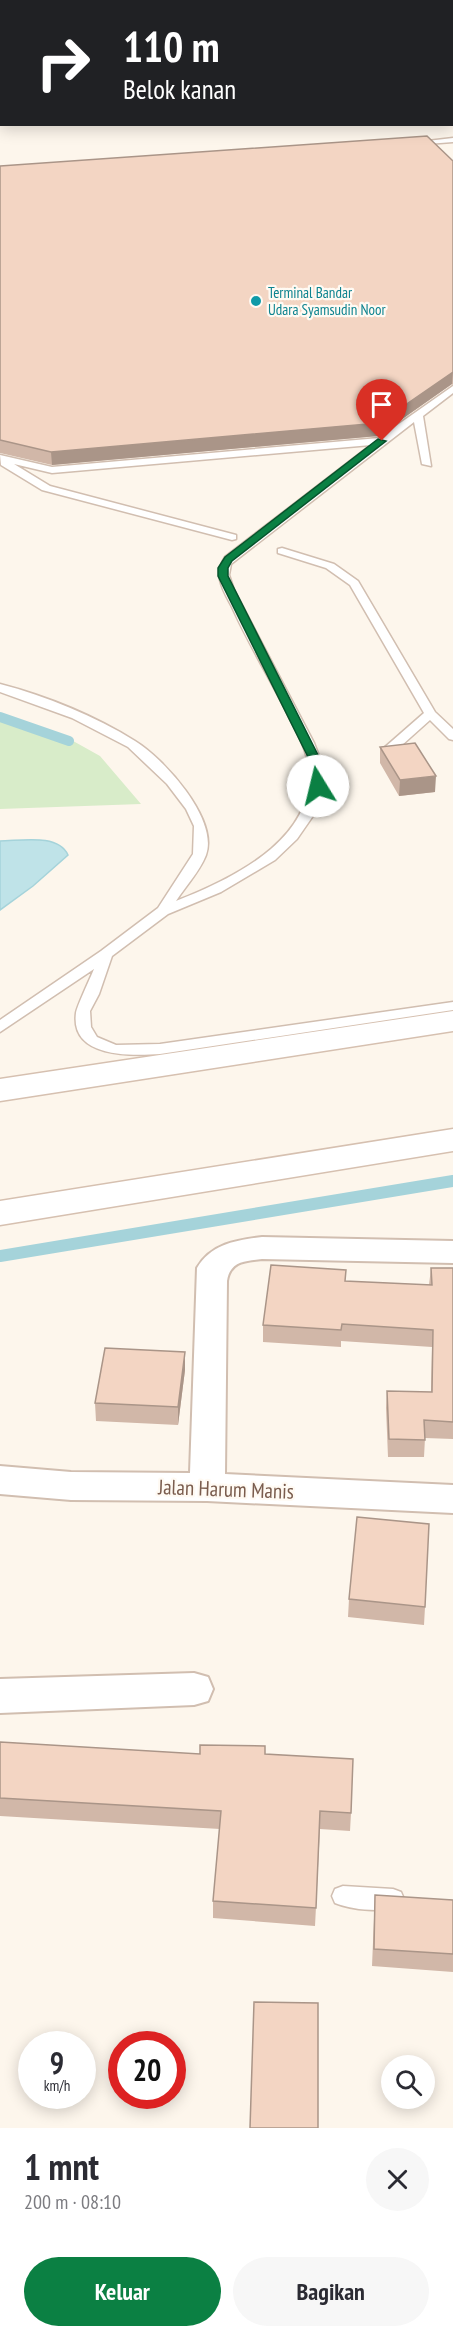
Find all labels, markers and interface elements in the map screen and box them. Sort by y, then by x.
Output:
text: 110 m [123,19,220,74]
icon: right [24,24,102,102]
text: Belok kanan [123,72,236,106]
place label: Terminal Bandar Udara Syamsudin Noor [268,283,387,319]
marker: Terminal Bandar Udara Syamsudin Noor [249,294,263,308]
pin [356,379,407,441]
icon: arrive [365,388,398,421]
position arrow [286,754,350,818]
street label: Jalan Harum Manis [157,1473,294,1505]
speed limit sign: 20 [108,2031,186,2109]
text: 9 [50,2043,64,2082]
map controls [381,2055,435,2109]
button: search [381,2055,435,2109]
text: km/h [44,2076,70,2095]
text: 1 mnt [24,2143,99,2190]
button: close [366,2148,429,2211]
text: 200 m · 08:10 [24,2189,121,2215]
button: Keluar [24,2257,221,2326]
button: Bagikan [233,2257,429,2326]

